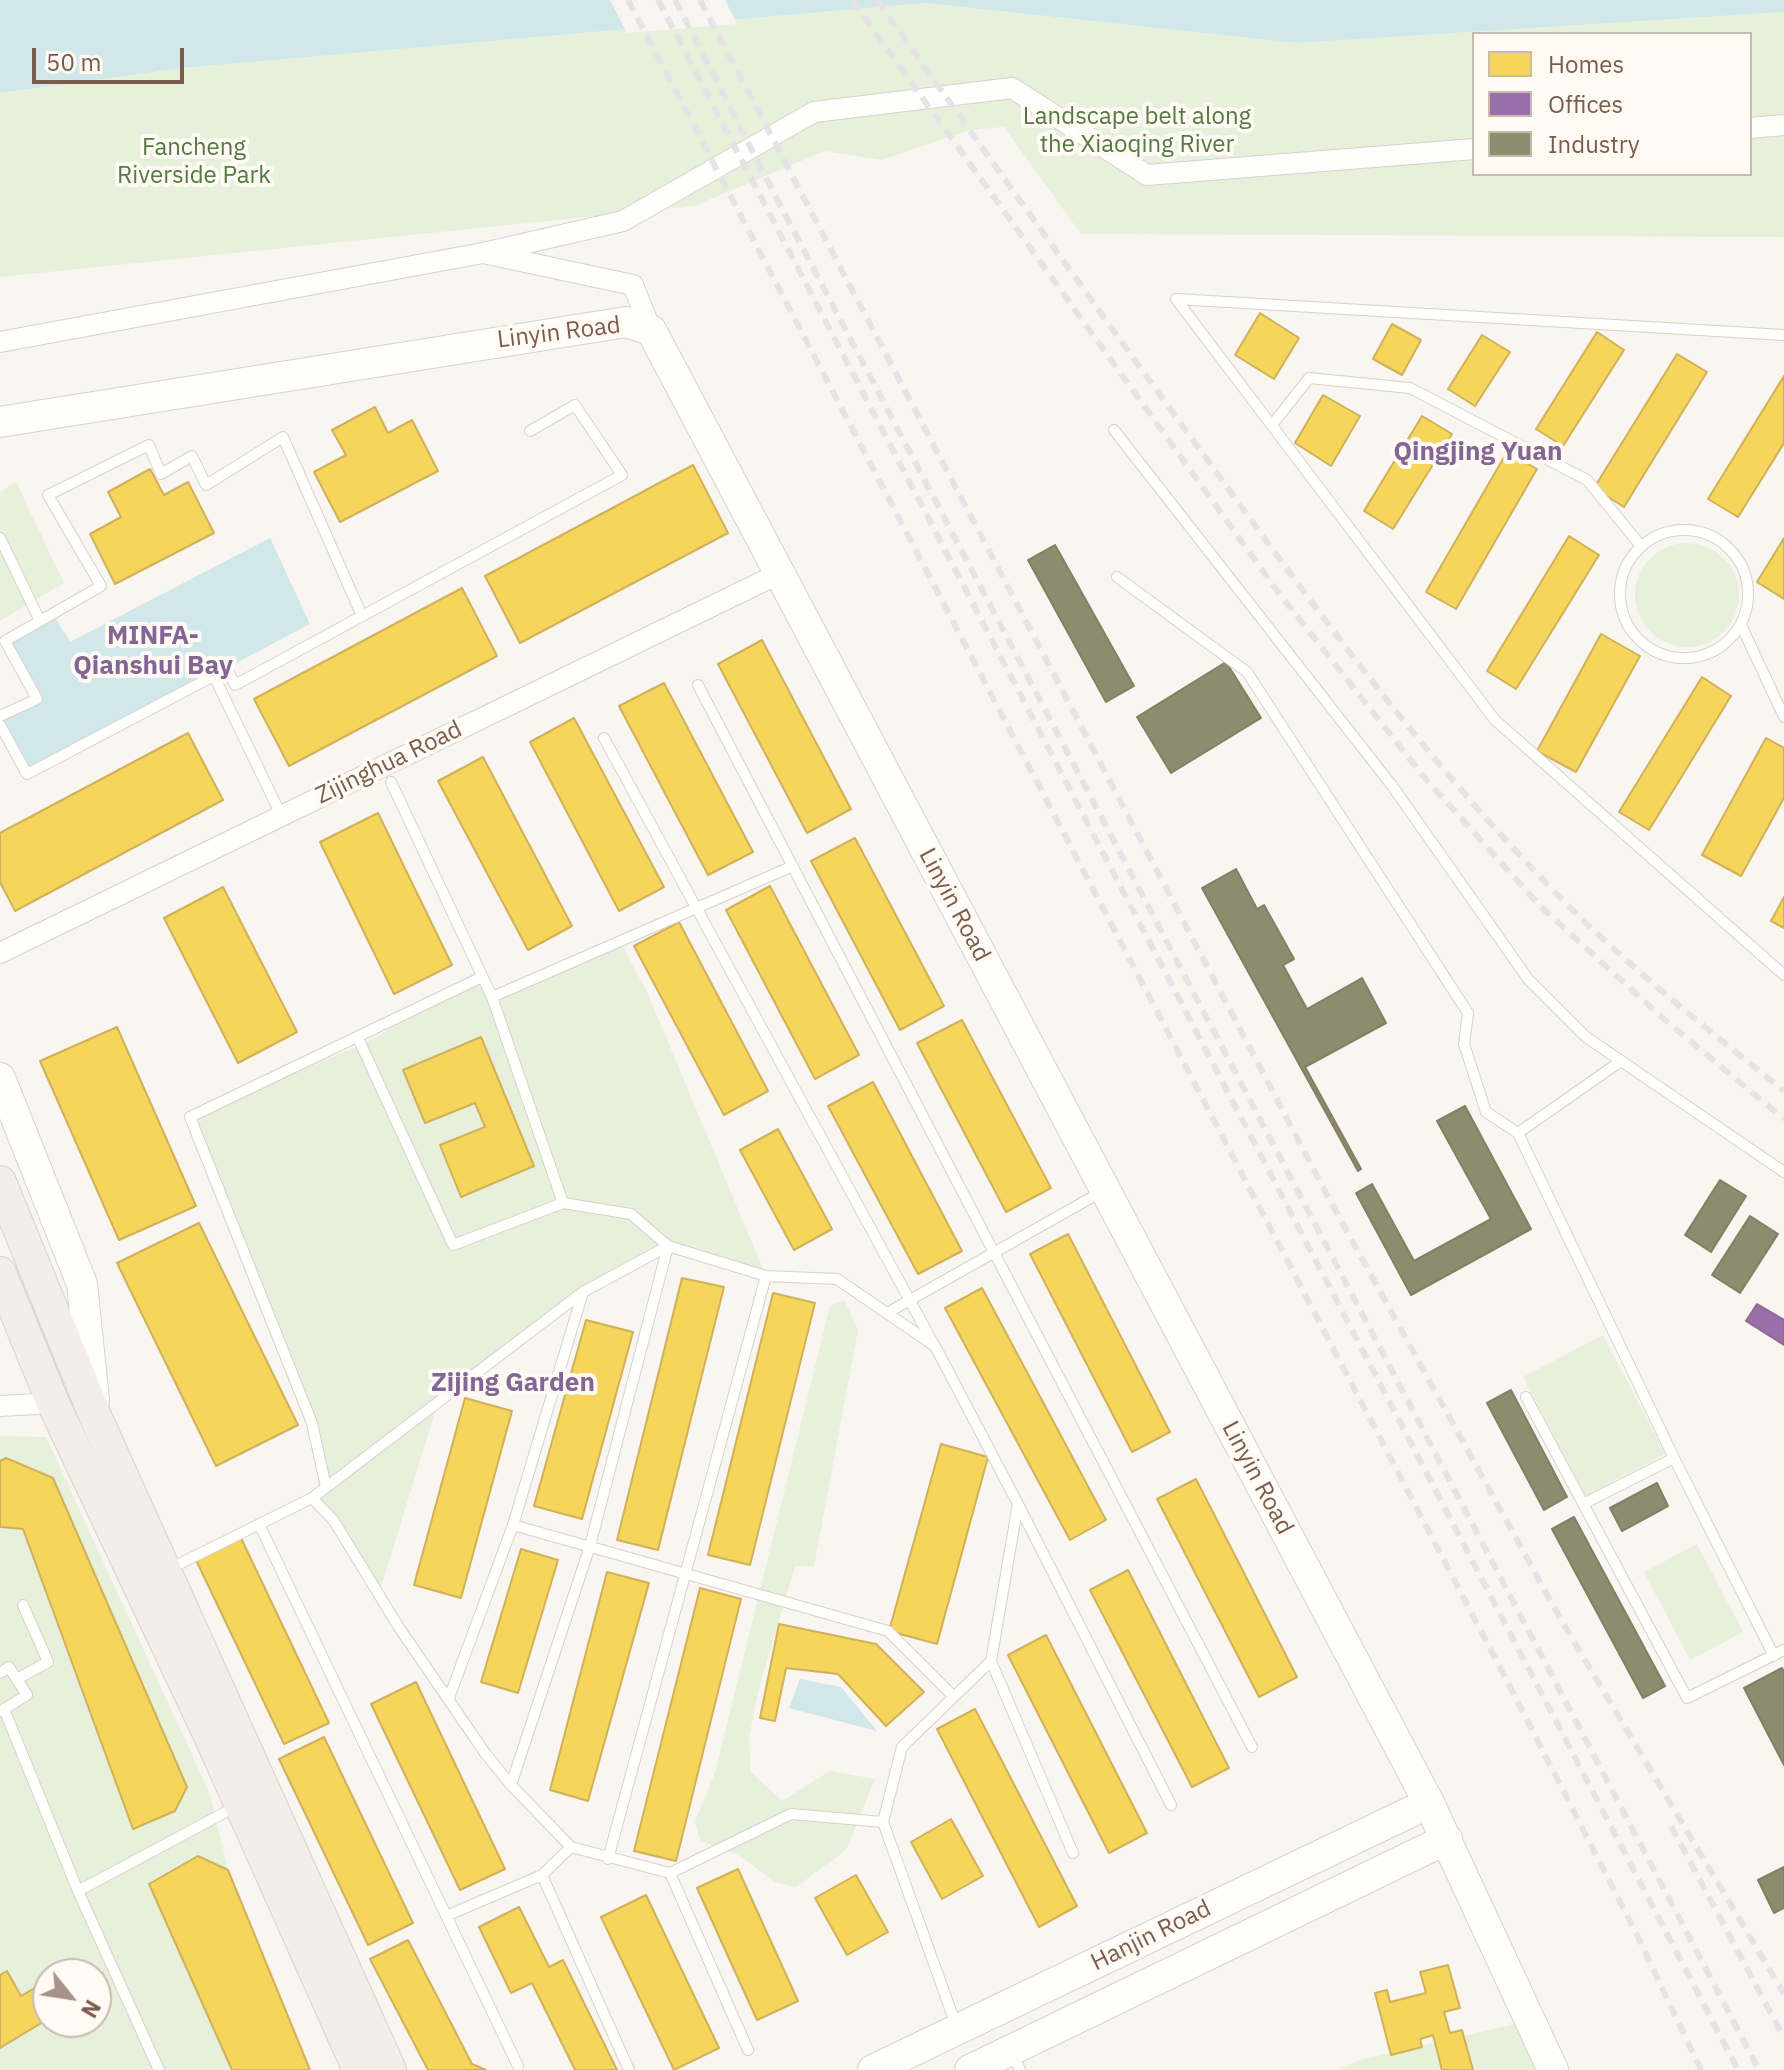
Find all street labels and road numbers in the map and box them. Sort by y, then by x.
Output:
street label: Linyin Road [496,311,622,355]
street label: Zijinghua Road [311,715,467,811]
street label: Linyin Road [912,844,996,966]
street label: Linyin Road [1215,1417,1299,1539]
street label: Hanjin Road [1086,1895,1216,1977]

